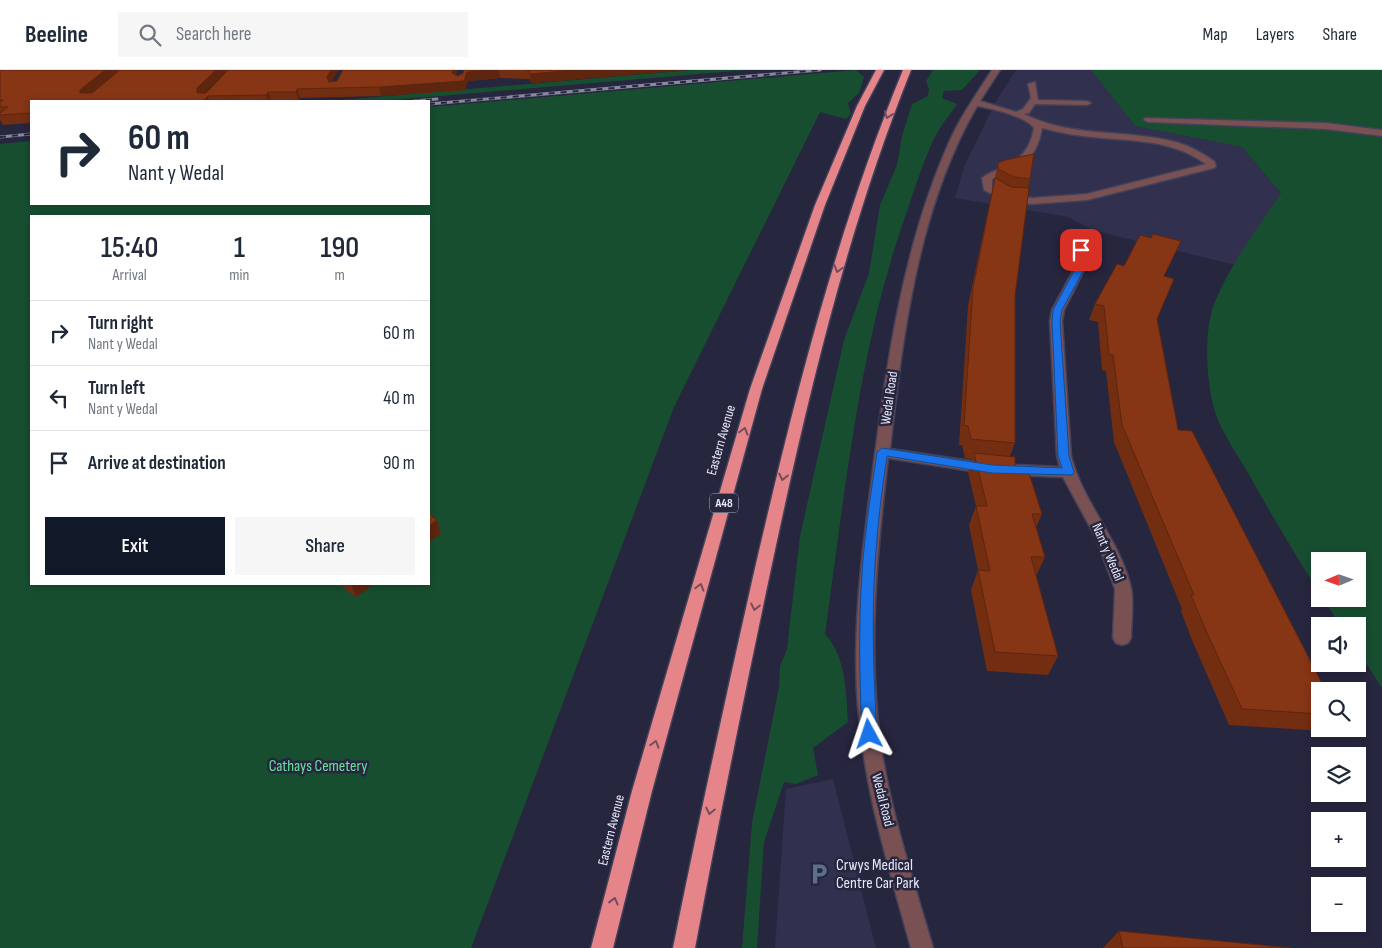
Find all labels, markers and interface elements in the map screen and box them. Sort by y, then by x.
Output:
search box [118,12,468,57]
text: Beeline [25,20,88,49]
icon: search [136,21,164,49]
text: Search here [176,23,251,46]
text: Map [1203,24,1228,45]
text: Layers [1256,24,1295,45]
text: Share [1323,24,1357,45]
one-way arrow [884,110,894,119]
text: 60 m [128,117,190,160]
icon: right [45,120,110,185]
text: Nant y Wedal [128,160,224,187]
pin [1060,229,1102,271]
text: 15:40 [101,230,158,266]
text: 1 [234,230,245,266]
text: 190 [320,230,359,266]
icon: arrive [1067,236,1095,264]
one-way arrow [833,265,843,273]
text: Arrival [112,266,147,285]
text: min [229,266,249,285]
text: m [335,266,345,285]
text: Turn right [88,312,153,335]
icon: right [45,319,73,347]
text: 60 m [383,322,415,345]
text: Nant y Wedal [88,335,158,354]
street label: Wedal Road [877,370,901,426]
text: Turn left [88,377,145,400]
icon: left [45,384,73,412]
text: 40 m [383,387,415,410]
text: Nant y Wedal [88,400,158,419]
street label: Eastern Avenue [703,403,739,477]
one-way arrow [739,427,749,436]
icon: arrive [45,449,73,477]
text: Arrive at destination [88,452,226,475]
text: 90 m [383,452,415,475]
one-way arrow [778,473,789,482]
road number: A48 [710,493,738,512]
button: Exit [45,517,225,575]
button: Share [235,517,415,575]
street label: Nant y Wedal [1088,521,1128,583]
north arrow [1311,552,1366,608]
map controls [1311,552,1366,932]
one-way arrow [694,584,704,592]
one-way arrow [750,603,761,612]
button: sound [1311,617,1366,672]
button: search [1311,682,1366,737]
position arrow [842,707,894,759]
one-way arrow [650,740,660,748]
button: layers [1311,747,1366,802]
park label: Cathays Cemetery [269,757,367,776]
street label: Wedal Road [868,772,898,828]
street label: Eastern Avenue [594,793,628,867]
one-way arrow [705,806,716,815]
button: + [1311,812,1366,867]
place label: Crwys Medical Centre Car Park [836,856,919,893]
parking icon: Crwys Medical Centre Car Park [806,861,832,887]
button: − [1311,877,1366,932]
one-way arrow [608,896,619,905]

